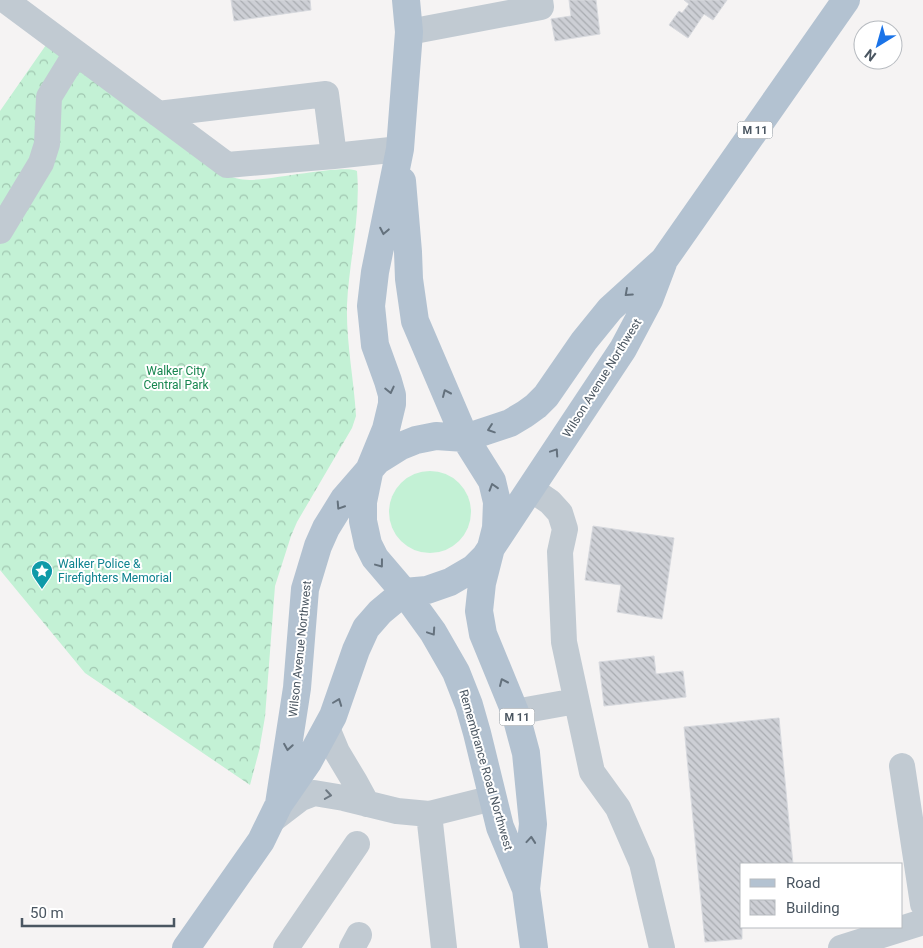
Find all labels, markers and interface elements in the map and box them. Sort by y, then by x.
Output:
north arrow [853,20,903,70]
text: N [861,46,879,65]
road number: M 11 [738,122,772,138]
one-way arrow [379,227,389,235]
one-way arrow [625,287,634,296]
street label: Wilson Avenue Northwest [560,316,644,440]
park label: Walker City Central Park [143,364,209,392]
one-way arrow [384,385,395,394]
one-way arrow [442,389,453,398]
one-way arrow [488,424,496,434]
one-way arrow [549,448,558,458]
one-way arrow [488,483,498,491]
one-way arrow [337,500,346,510]
place label: Walker Police & Firefighters Memorial [58,557,172,585]
one-way arrow [374,558,383,568]
place icon: Walker Police & Firefighters Memorial [30,559,54,590]
street label: Wilson Avenue Northwest [286,580,314,718]
one-way arrow [426,626,435,635]
one-way arrow [498,678,509,687]
street label: Remembrance Road Northwest [456,688,516,852]
one-way arrow [332,698,343,707]
road number: M 11 [500,709,534,726]
one-way arrow [283,744,294,752]
one-way arrow [324,790,333,800]
one-way arrow [526,836,537,844]
legend [740,863,903,928]
text: Road [786,874,820,892]
scale bar [22,896,175,928]
text: Building [786,899,840,917]
text: 50 m [30,904,64,922]

